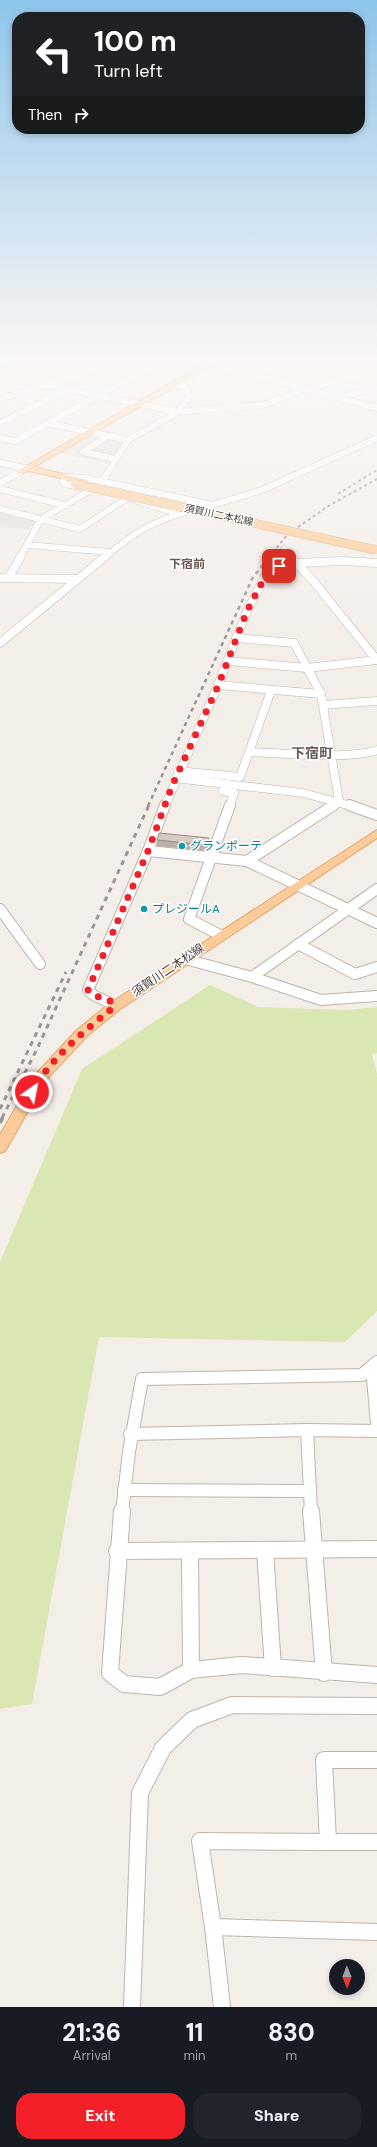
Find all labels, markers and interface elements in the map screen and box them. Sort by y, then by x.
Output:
text: 100 m [94,23,177,60]
icon: left [28,28,80,80]
text: Turn left [94,59,163,83]
icon: right [70,104,92,126]
text: Then [28,105,62,125]
street label: 須賀川二本松線 [183,501,255,529]
pin [262,549,296,583]
icon: arrive [268,555,290,577]
district label: 下宿前 [169,556,205,572]
district label: 下宿町 [291,744,333,762]
place label: グランポーテ [190,838,262,854]
marker: グランポーテ [177,841,187,851]
place label: プレジールA [152,901,220,917]
marker: プレジールA [139,904,149,914]
street label: 須賀川二本松線 [129,940,207,1000]
position arrow [11,1071,53,1113]
north arrow [329,1959,365,1995]
map controls [329,1959,365,1995]
text: 21:36 [62,2017,121,2048]
text: 11 [186,2017,203,2048]
text: 830 [268,2017,315,2048]
text: Arrival [73,2047,111,2064]
text: min [183,2047,206,2064]
text: m [285,2047,297,2064]
button: Exit [16,2093,185,2139]
button: Share [193,2093,361,2139]

